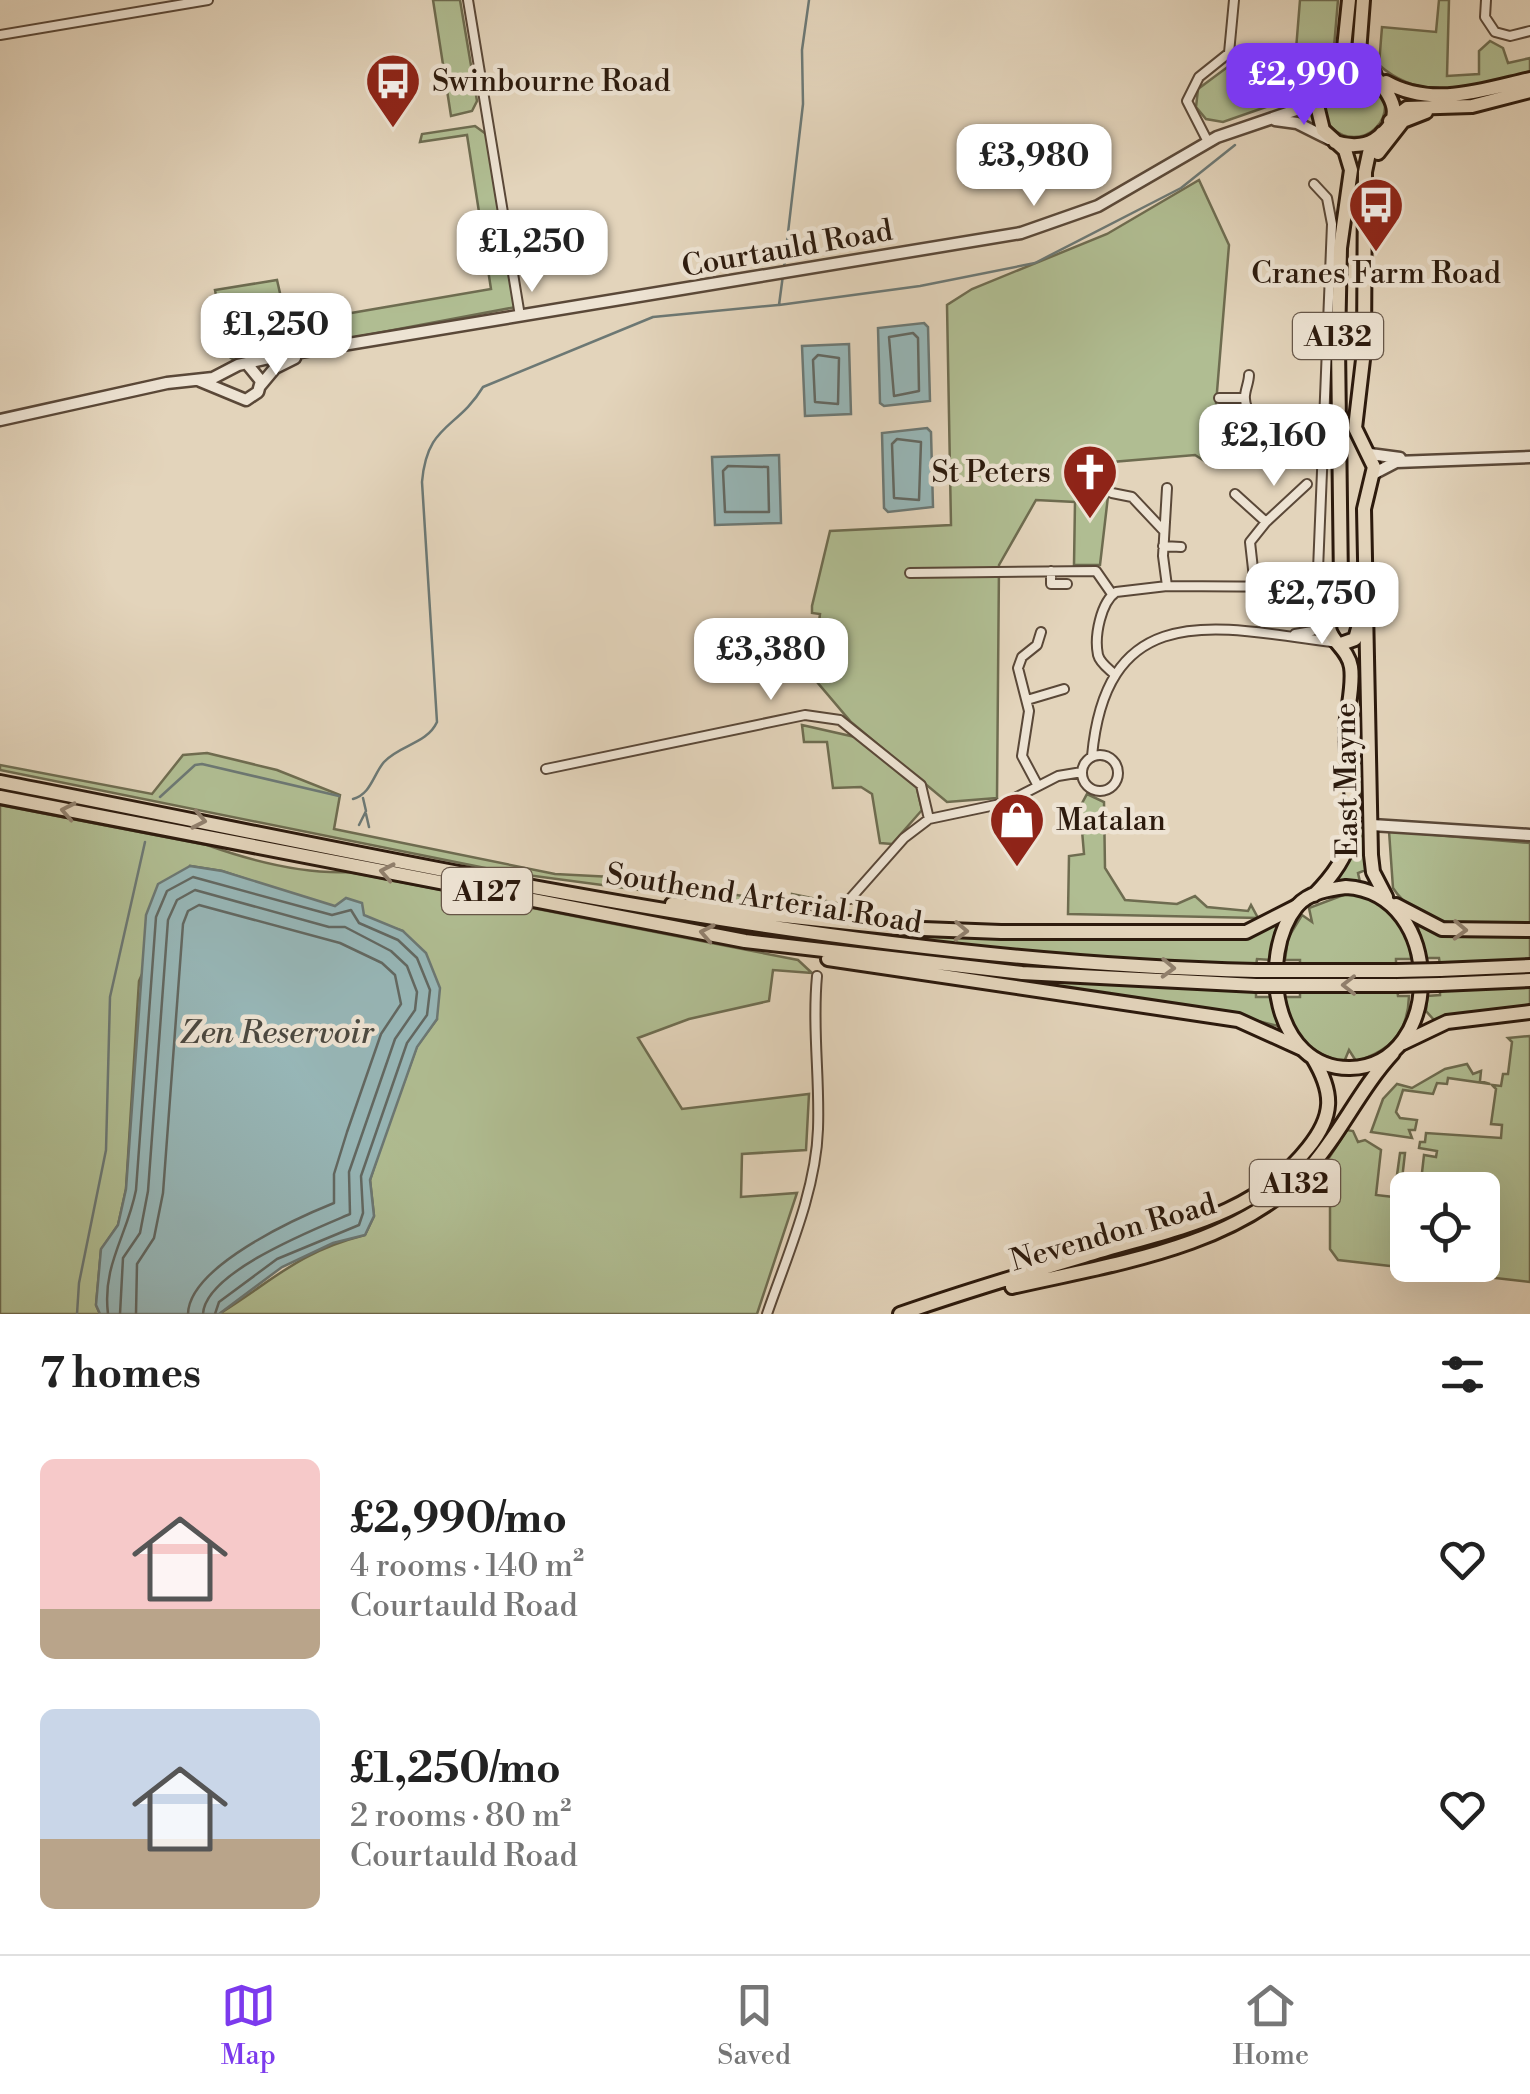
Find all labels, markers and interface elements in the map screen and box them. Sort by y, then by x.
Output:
pin: £2,990 [1223,43,1385,128]
bus stop icon: Swinbourne Road [363,51,423,130]
text: £2,990 [1248,55,1360,95]
place label: Swinbourne Road [432,63,671,101]
pin: £3,980 [953,124,1115,209]
text: £3,980 [979,136,1089,176]
bus stop icon: Cranes Farm Road [1346,175,1406,254]
pin: £1,250 [451,210,613,295]
street label: Courtauld Road [679,212,896,286]
text: £1,250 [479,222,585,262]
place label: Cranes Farm Road [1251,255,1501,293]
pin: £1,250 [195,293,357,378]
text: £1,250 [223,305,329,345]
road number: A132 [1293,313,1383,359]
pin: £2,160 [1193,404,1355,489]
text: £2,160 [1221,416,1327,456]
church icon: St Peters [1060,442,1120,521]
place label: St Peters [932,454,1051,492]
pin: £2,750 [1241,562,1403,647]
text: £2,750 [1268,574,1376,614]
pin: £3,380 [690,618,852,703]
text: £3,380 [716,630,826,670]
street label: East Mayne [1327,702,1367,858]
shop icon: Matalan [987,790,1047,869]
one-way arrow [60,801,77,822]
place label: Matalan [1056,802,1166,840]
one-way arrow [191,809,207,830]
street label: Southend Arterial Road [603,855,925,943]
one-way arrow [379,862,396,883]
road number: A127 [442,868,532,914]
one-way arrow [1452,919,1468,940]
one-way arrow [954,921,970,942]
one-way arrow [698,924,715,945]
one-way arrow [1160,957,1176,978]
one-way arrow [1340,974,1356,996]
water label: Zen Reservoir [180,1013,375,1053]
road number: A132 [1250,1160,1340,1206]
map controls [1390,1172,1500,1282]
button: locate [1390,1172,1500,1282]
street label: Nevendon Road [1006,1185,1220,1280]
icon: filters [1435,1347,1490,1402]
text: 7 homes [40,1348,201,1401]
text: £2,990/mo [350,1493,567,1546]
icon: home [120,1499,240,1619]
icon: heart [1435,1532,1490,1587]
text: 4 rooms · 140 m² [350,1546,584,1586]
text: Courtauld Road [350,1586,578,1626]
text: £1,250/mo [350,1743,561,1796]
icon: home [120,1749,240,1869]
icon: heart [1435,1782,1490,1837]
text: 2 rooms · 80 m² [350,1796,571,1836]
text: Courtauld Road [350,1836,578,1876]
tab: Map [221,1978,276,2073]
tab: Saved [717,1978,791,2073]
tab: Home [1232,1978,1309,2073]

